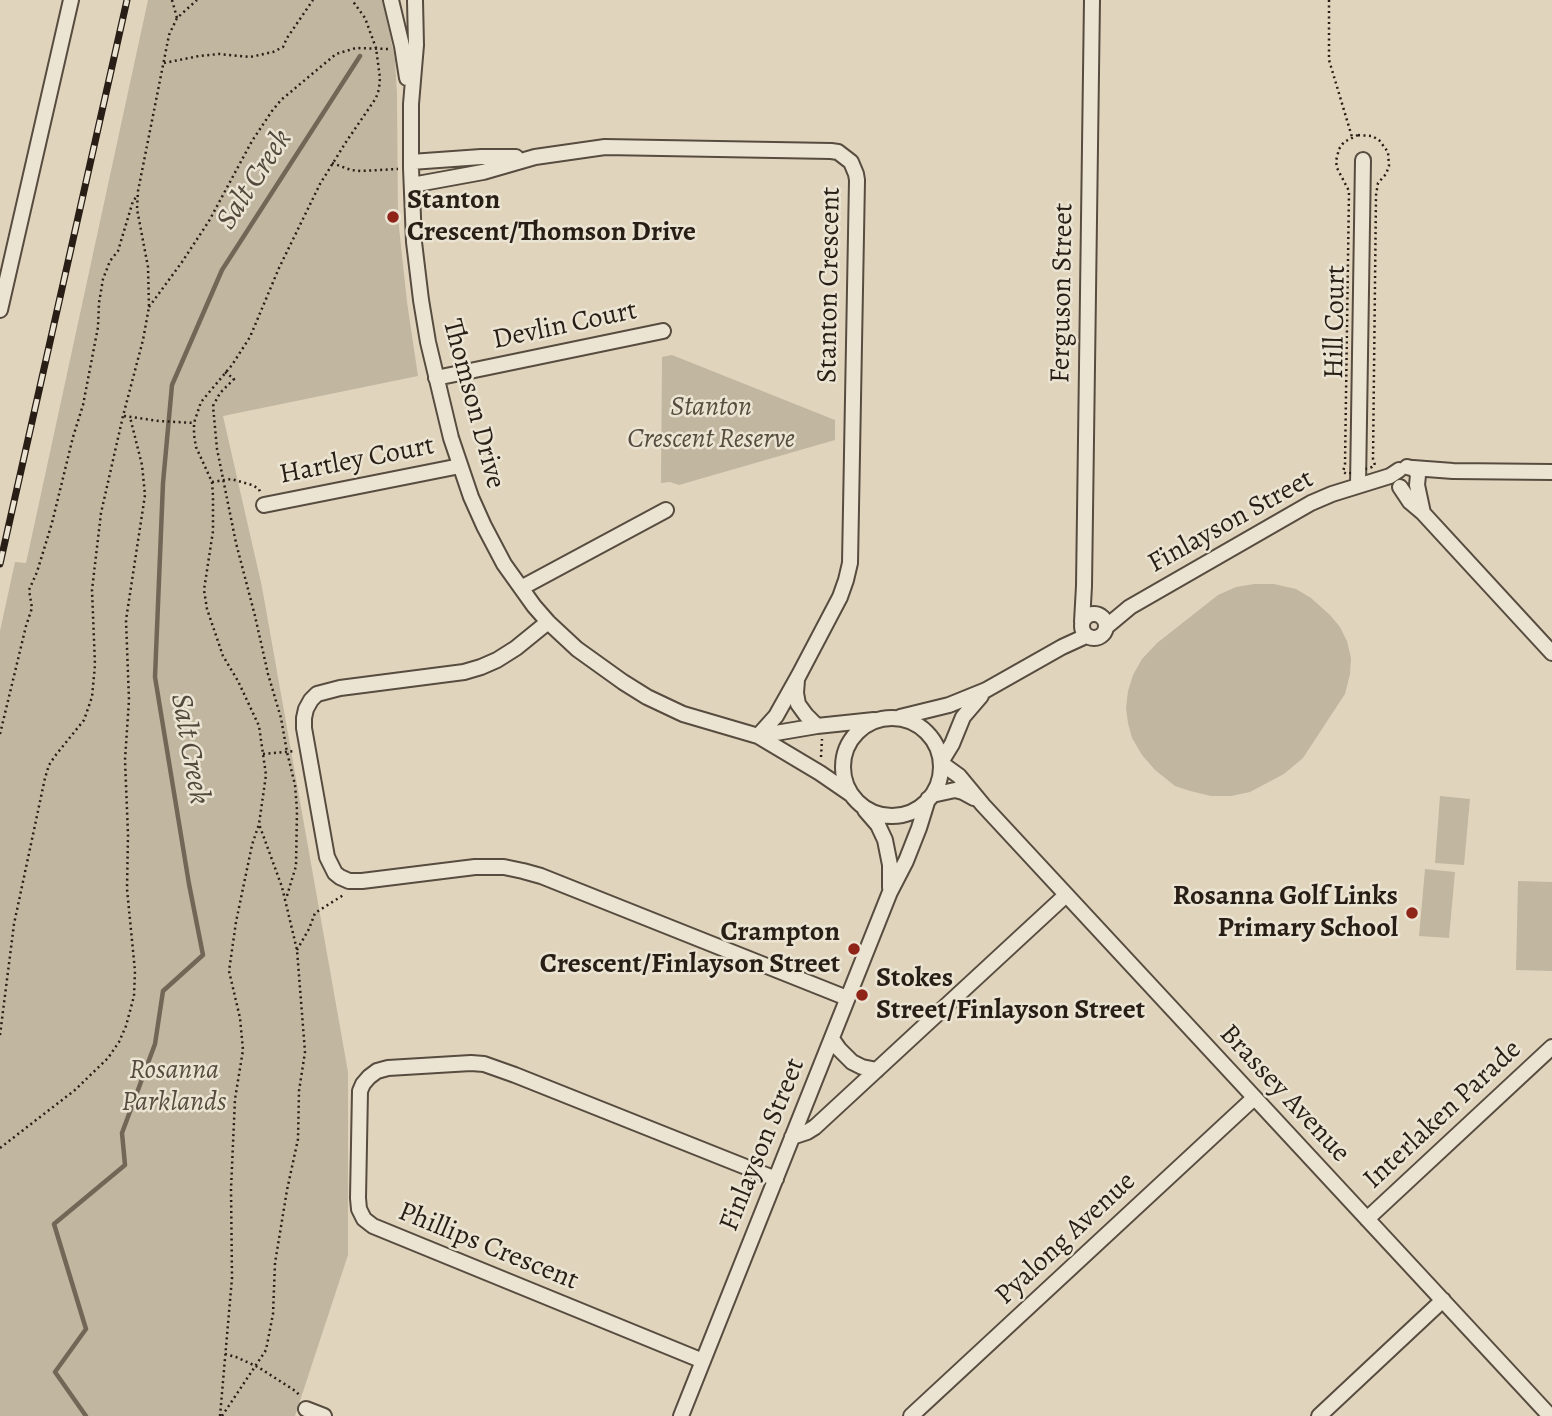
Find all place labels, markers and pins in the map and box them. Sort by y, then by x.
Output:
place label: Stanton Crescent/Thomson Drive [407,184,696,250]
marker: Stanton Crescent/Thomson Drive [385,209,401,225]
place label: Rosanna Golf Links Primary School [1173,880,1398,946]
marker: Rosanna Golf Links Primary School [1404,905,1420,921]
place label: Crampton Crescent/Finlayson Street [540,916,840,982]
marker: Crampton Crescent/Finlayson Street [846,941,862,957]
place label: Stokes Street/Finlayson Street [876,962,1145,1028]
marker: Stokes Street/Finlayson Street [854,987,870,1003]

